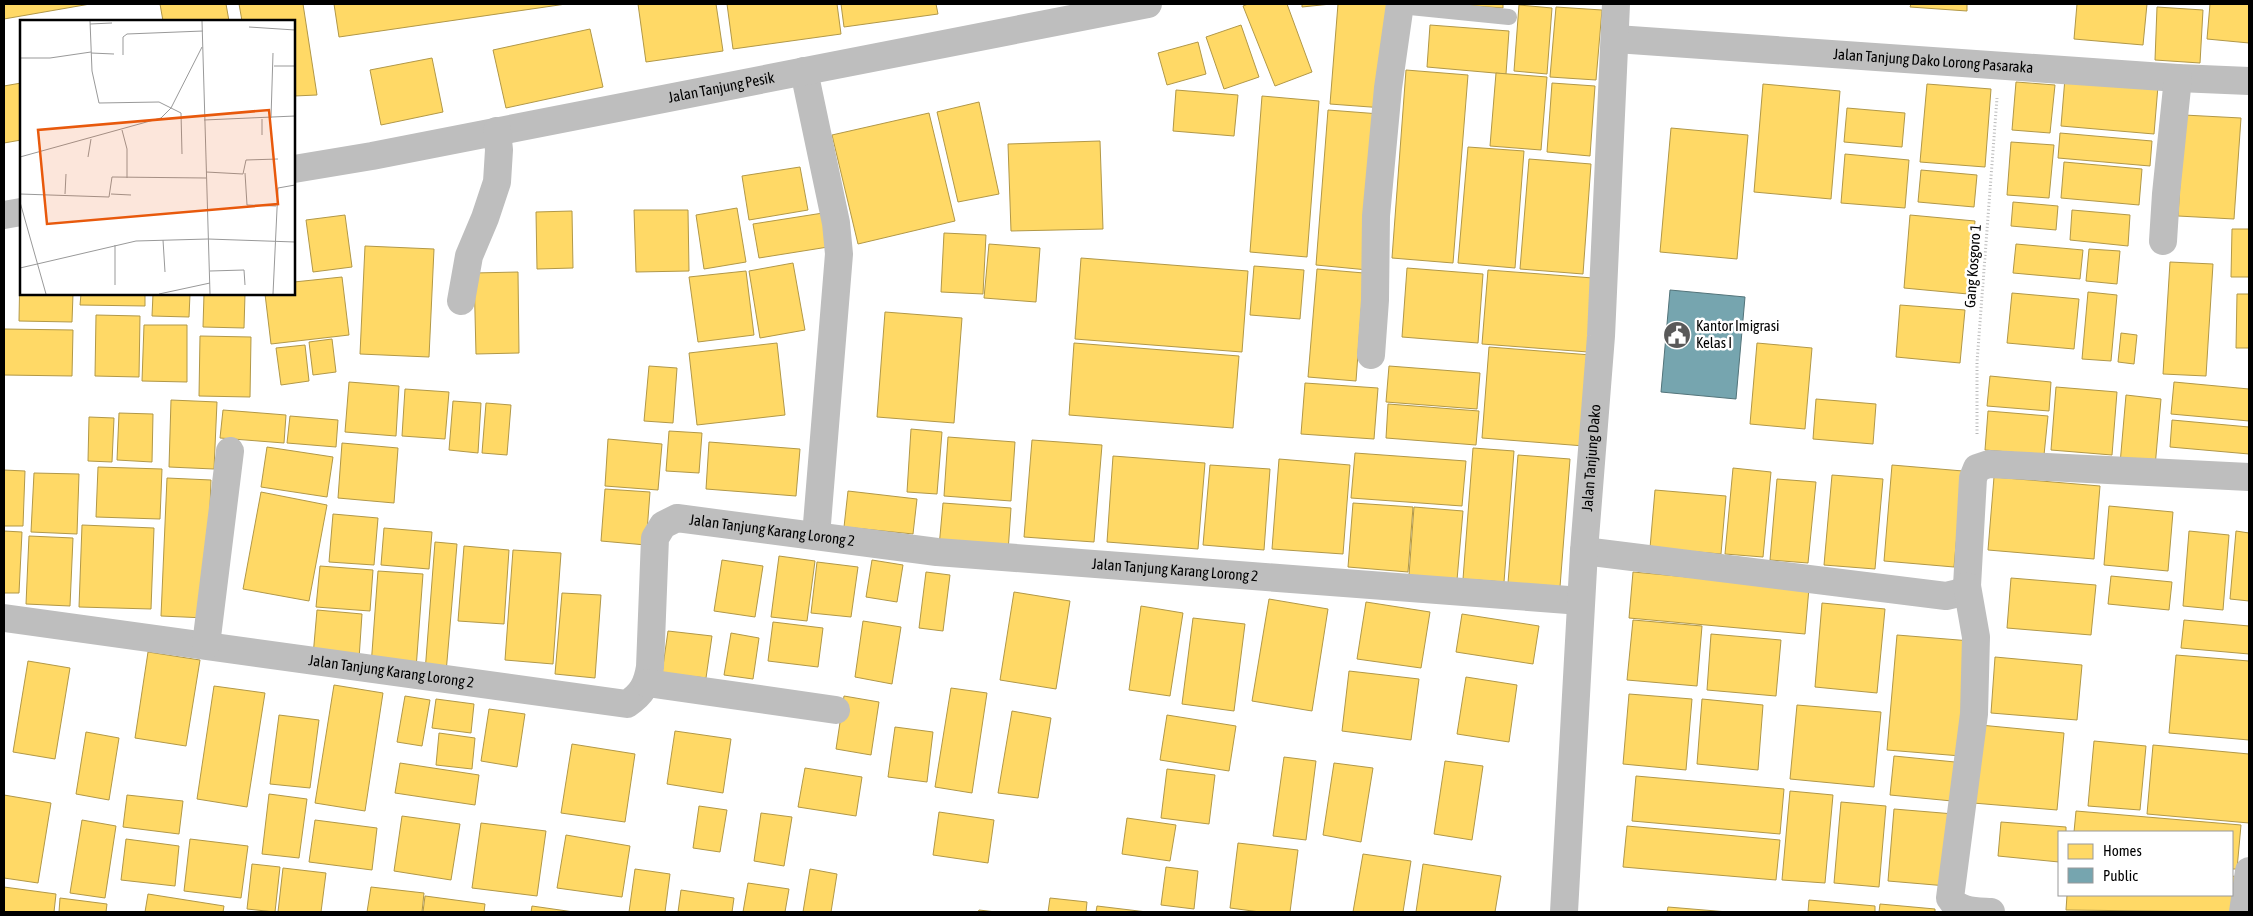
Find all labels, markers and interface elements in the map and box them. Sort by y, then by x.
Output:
inset map [20,20,295,295]
street label: Jalan Tanjung Dako Lorong Pasaraka [1833,45,2034,76]
street label: Jalan Tanjung Pesik [667,68,776,106]
street label: Gang Kosgoro 1 [1961,224,1984,308]
place label: Kantor Imigrasi Kelas I [1696,317,1779,351]
public building icon: Kantor Imigrasi Kelas I [1662,320,1692,350]
street label: Jalan Tanjung Dako [1578,404,1604,512]
street label: Jalan Tanjung Karang Lorong 2 [688,511,856,549]
street label: Jalan Tanjung Karang Lorong 2 [1091,555,1259,584]
street label: Jalan Tanjung Karang Lorong 2 [308,651,475,691]
legend [2058,831,2233,896]
text: Homes [2103,842,2142,859]
text: Public [2103,867,2138,884]

